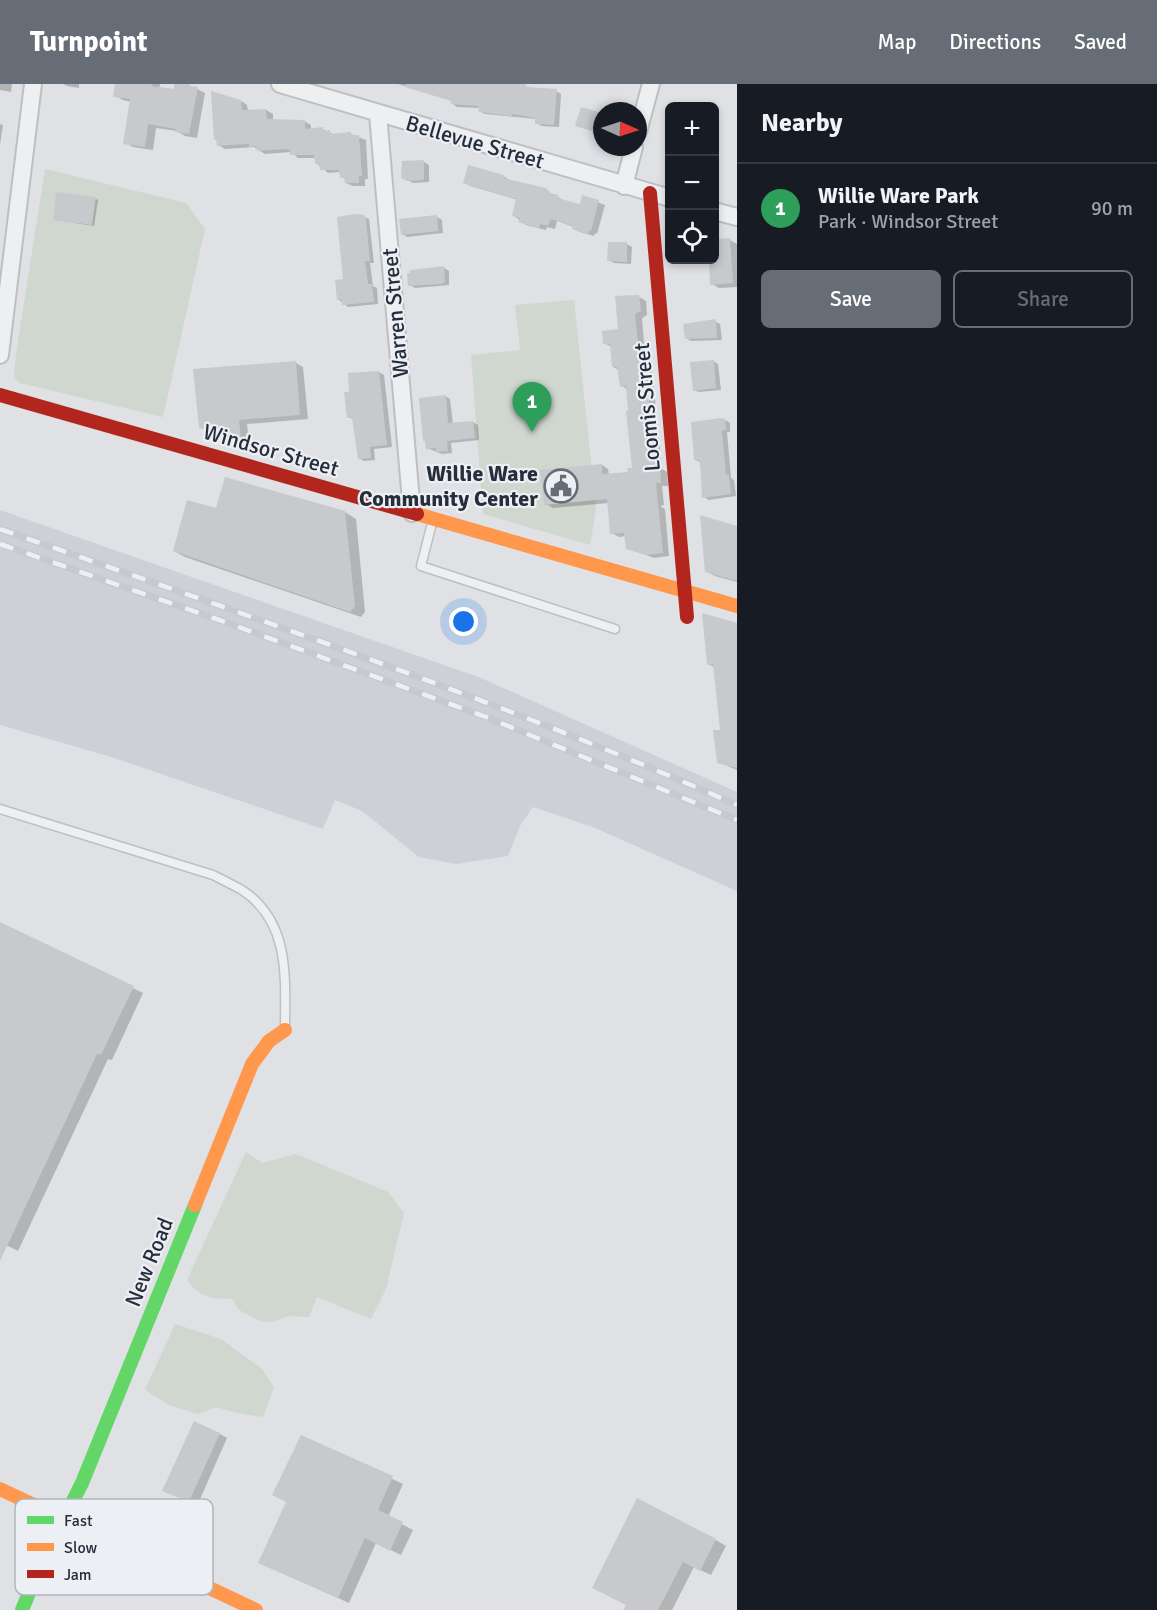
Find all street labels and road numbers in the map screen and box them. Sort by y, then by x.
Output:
street label: Bellevue Street [403,109,548,175]
street label: Warren Street [376,247,414,379]
street label: Loomis Street [628,341,666,472]
street label: Windsor Street [200,418,342,482]
street label: New Road [119,1214,179,1310]

